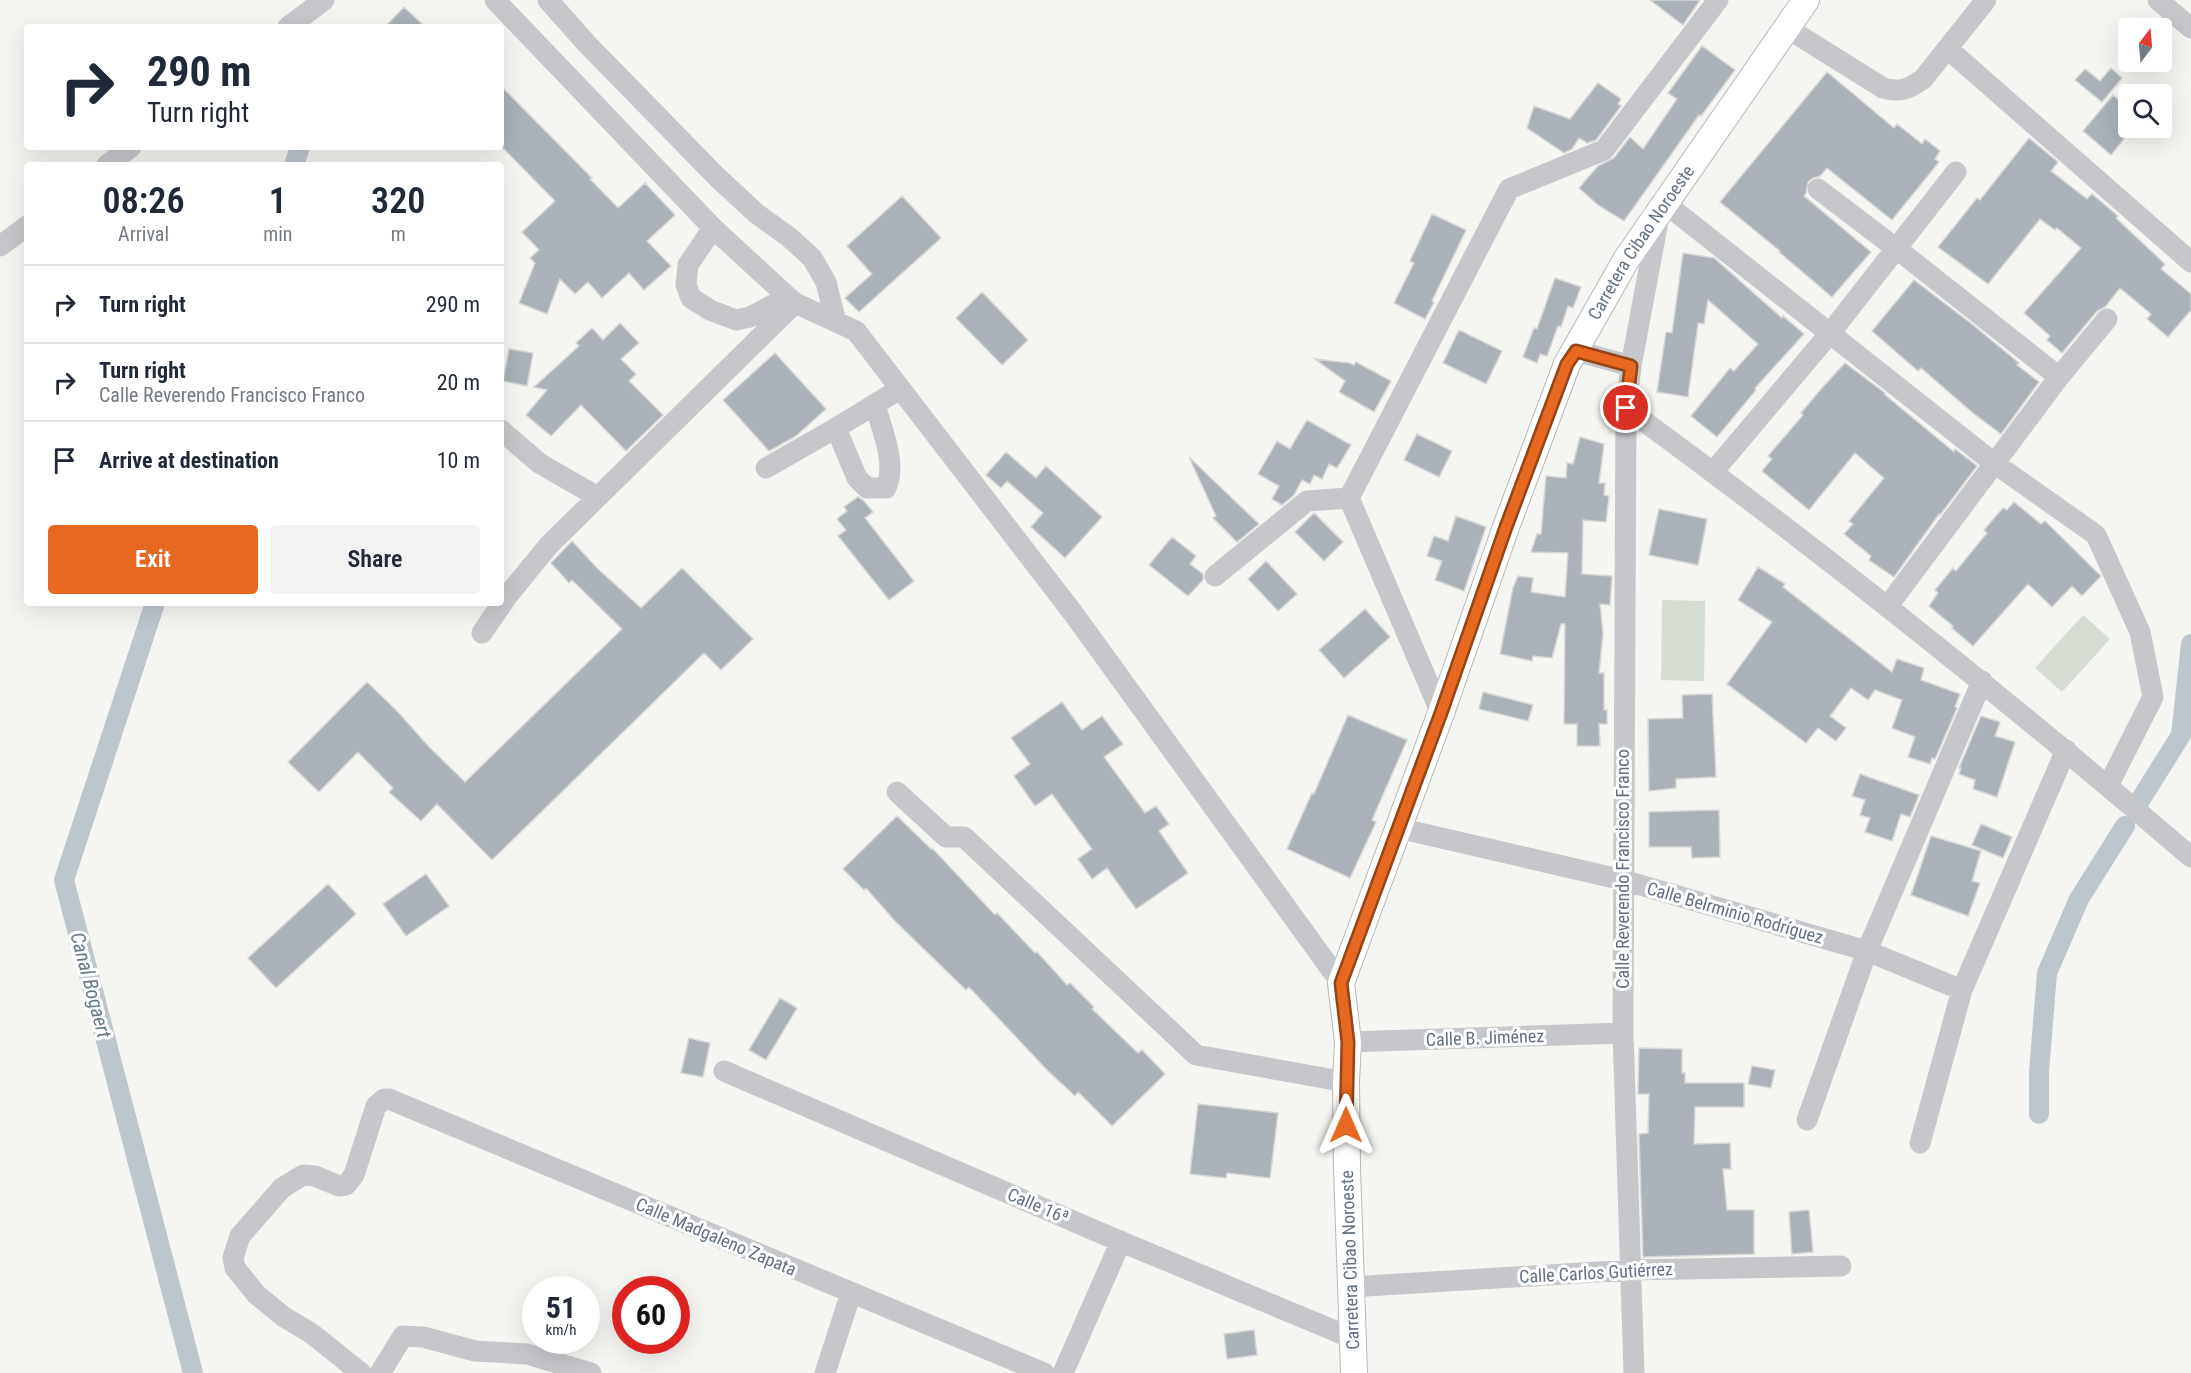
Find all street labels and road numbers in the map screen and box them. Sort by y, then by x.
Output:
street label: Carretera Cibao Noroeste [1583,161,1698,323]
street label: Calle Reverendo Francisco Franco [1612,749,1633,989]
street label: Calle Belrminio Rodríguez [1645,877,1826,948]
street label: Calle B. Jiménez [1426,1025,1545,1050]
street label: Carretera Cibao Noroeste [1336,1170,1363,1350]
street label: Calle 16ª [1004,1183,1072,1228]
street label: Calle Madgaleno Zapata [633,1193,800,1280]
street label: Calle Carlos Gutiérrez [1519,1258,1673,1287]

